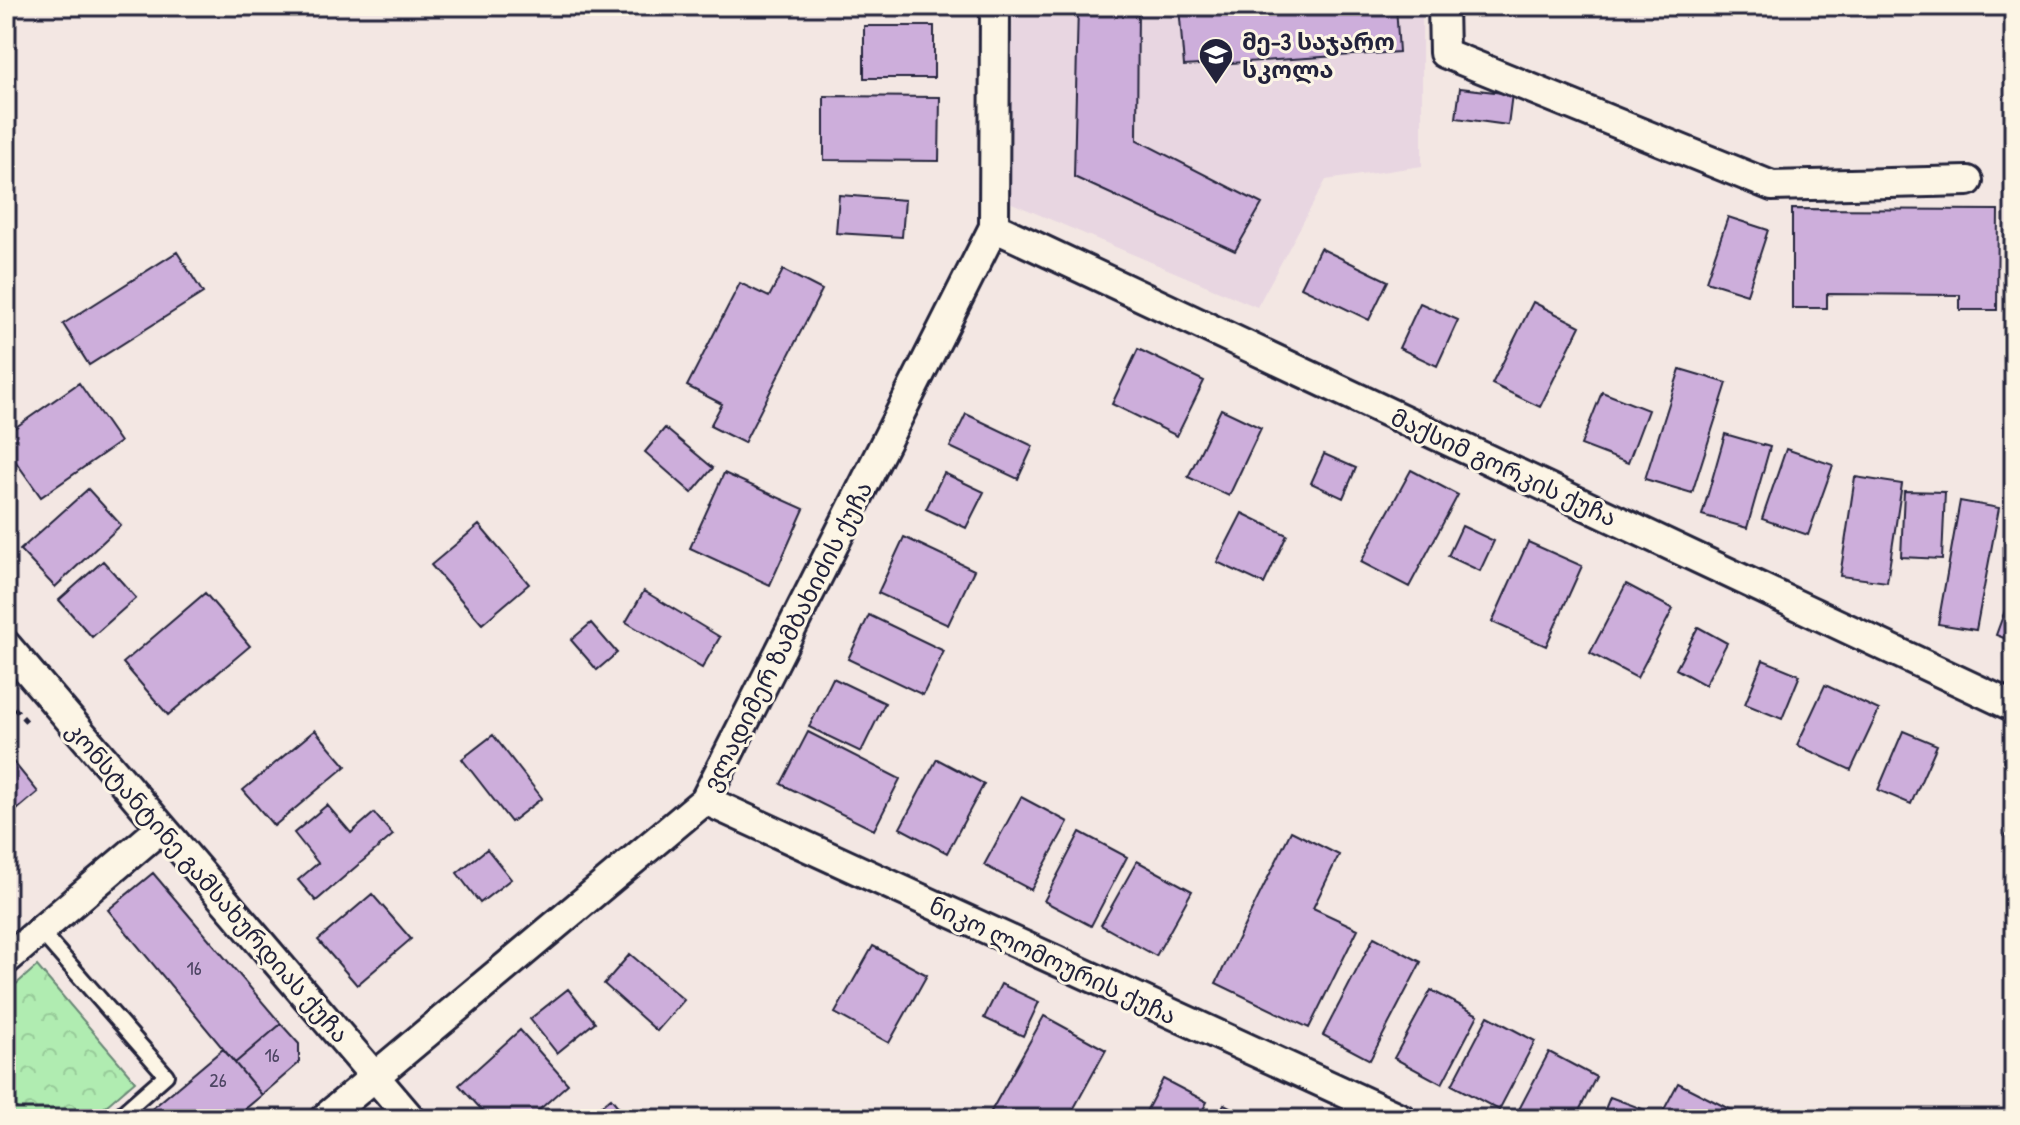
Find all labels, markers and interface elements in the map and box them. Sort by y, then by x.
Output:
place label: მე-3 საჯარო სკოლა [1242,25,1395,85]
school or university icon: მე-3 საჯარო სკოლა [1197,36,1235,86]
street label: მაქსიმ გორკის ქუჩა [1386,401,1622,533]
street label: ვლადიმერ ზამბახიძის ქუჩა [695,476,879,796]
street label: კონსტანტინე გამსახურდიას ქუჩა [60,715,356,1049]
street label: ნიკო ლომოურის ქუჩა [924,889,1182,1031]
house number: 16 [186,954,202,981]
house number: 16 [264,1041,280,1068]
house number: 26 [209,1066,227,1093]

